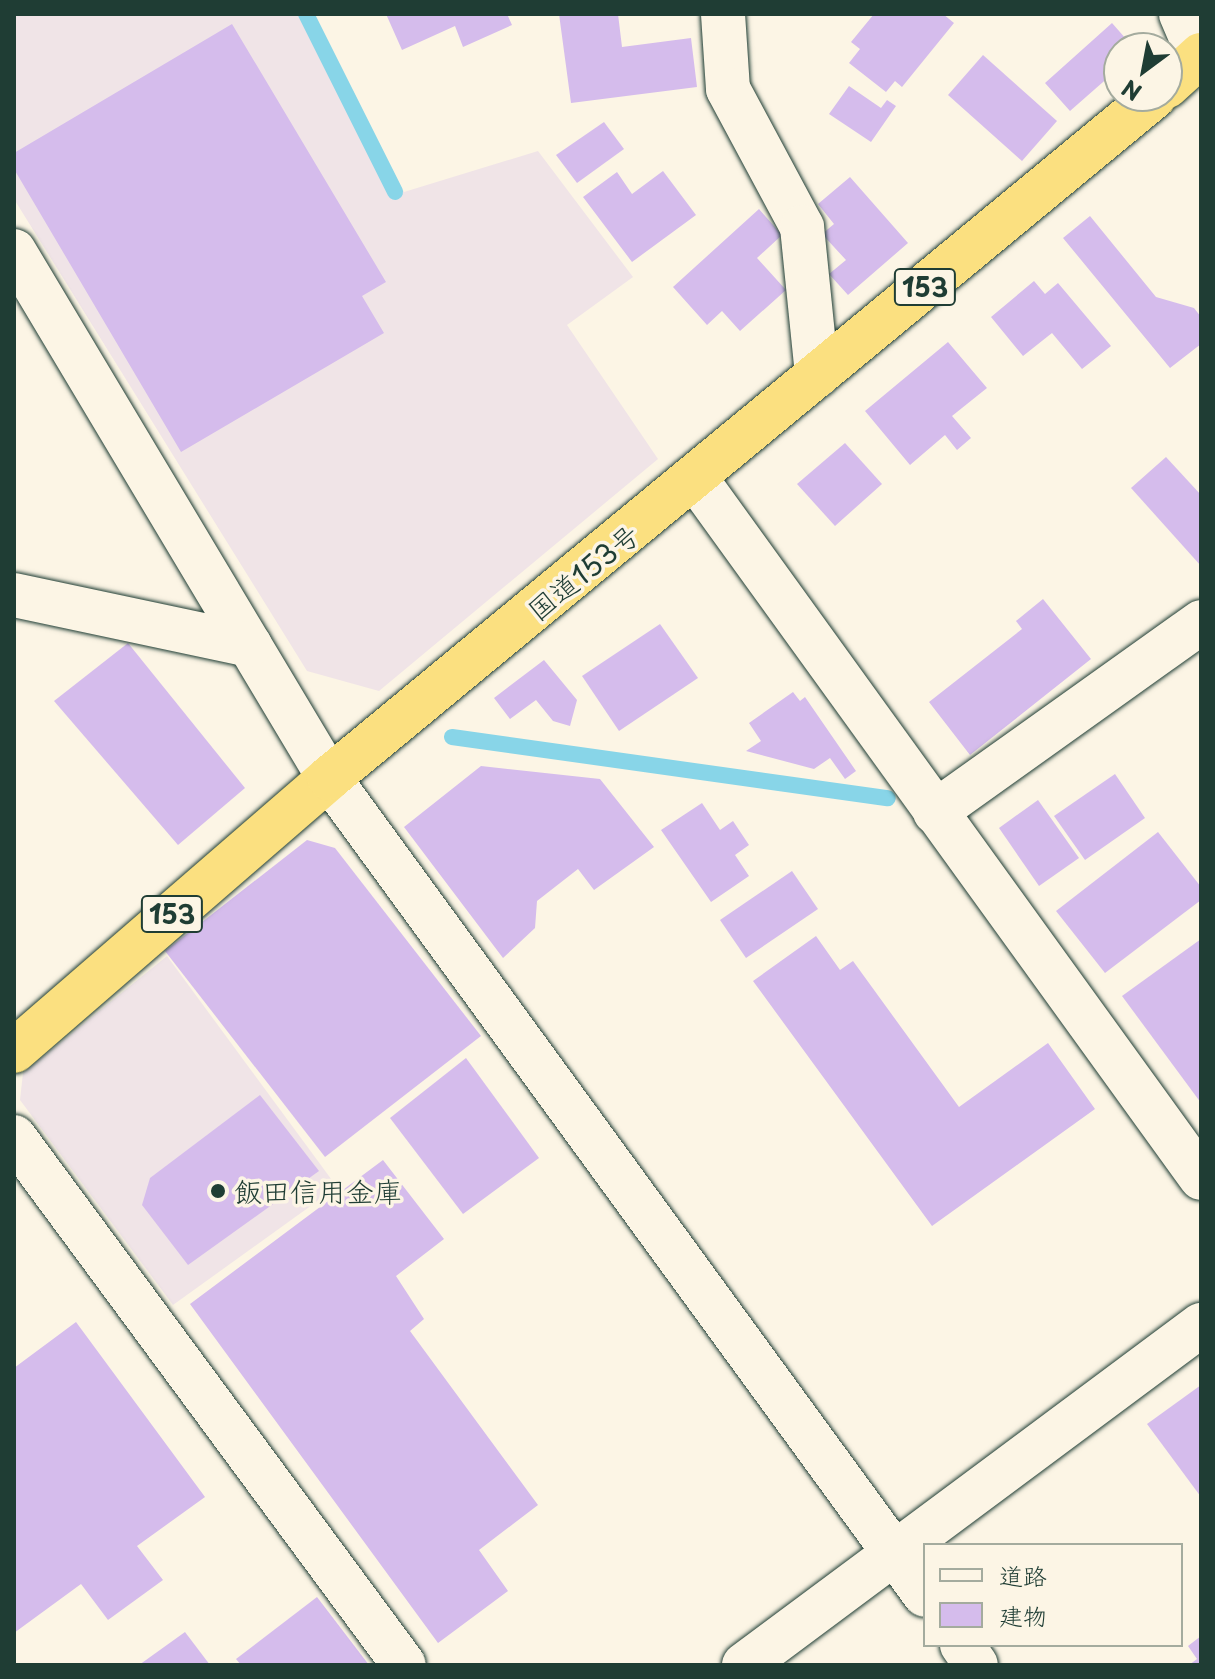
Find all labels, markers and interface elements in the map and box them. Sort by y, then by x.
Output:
north arrow [1103,32,1183,112]
text: N [1115,72,1147,110]
road number: 153 [893,265,957,309]
street label: 国道153号 [521,517,645,627]
road number: 153 [140,892,204,936]
place label: 飯田信用金庫 [234,1174,402,1208]
marker: 飯田信用金庫 [209,1182,227,1200]
legend [923,1543,1183,1647]
text: 道路 [999,1557,1047,1593]
text: 建物 [999,1597,1047,1633]

